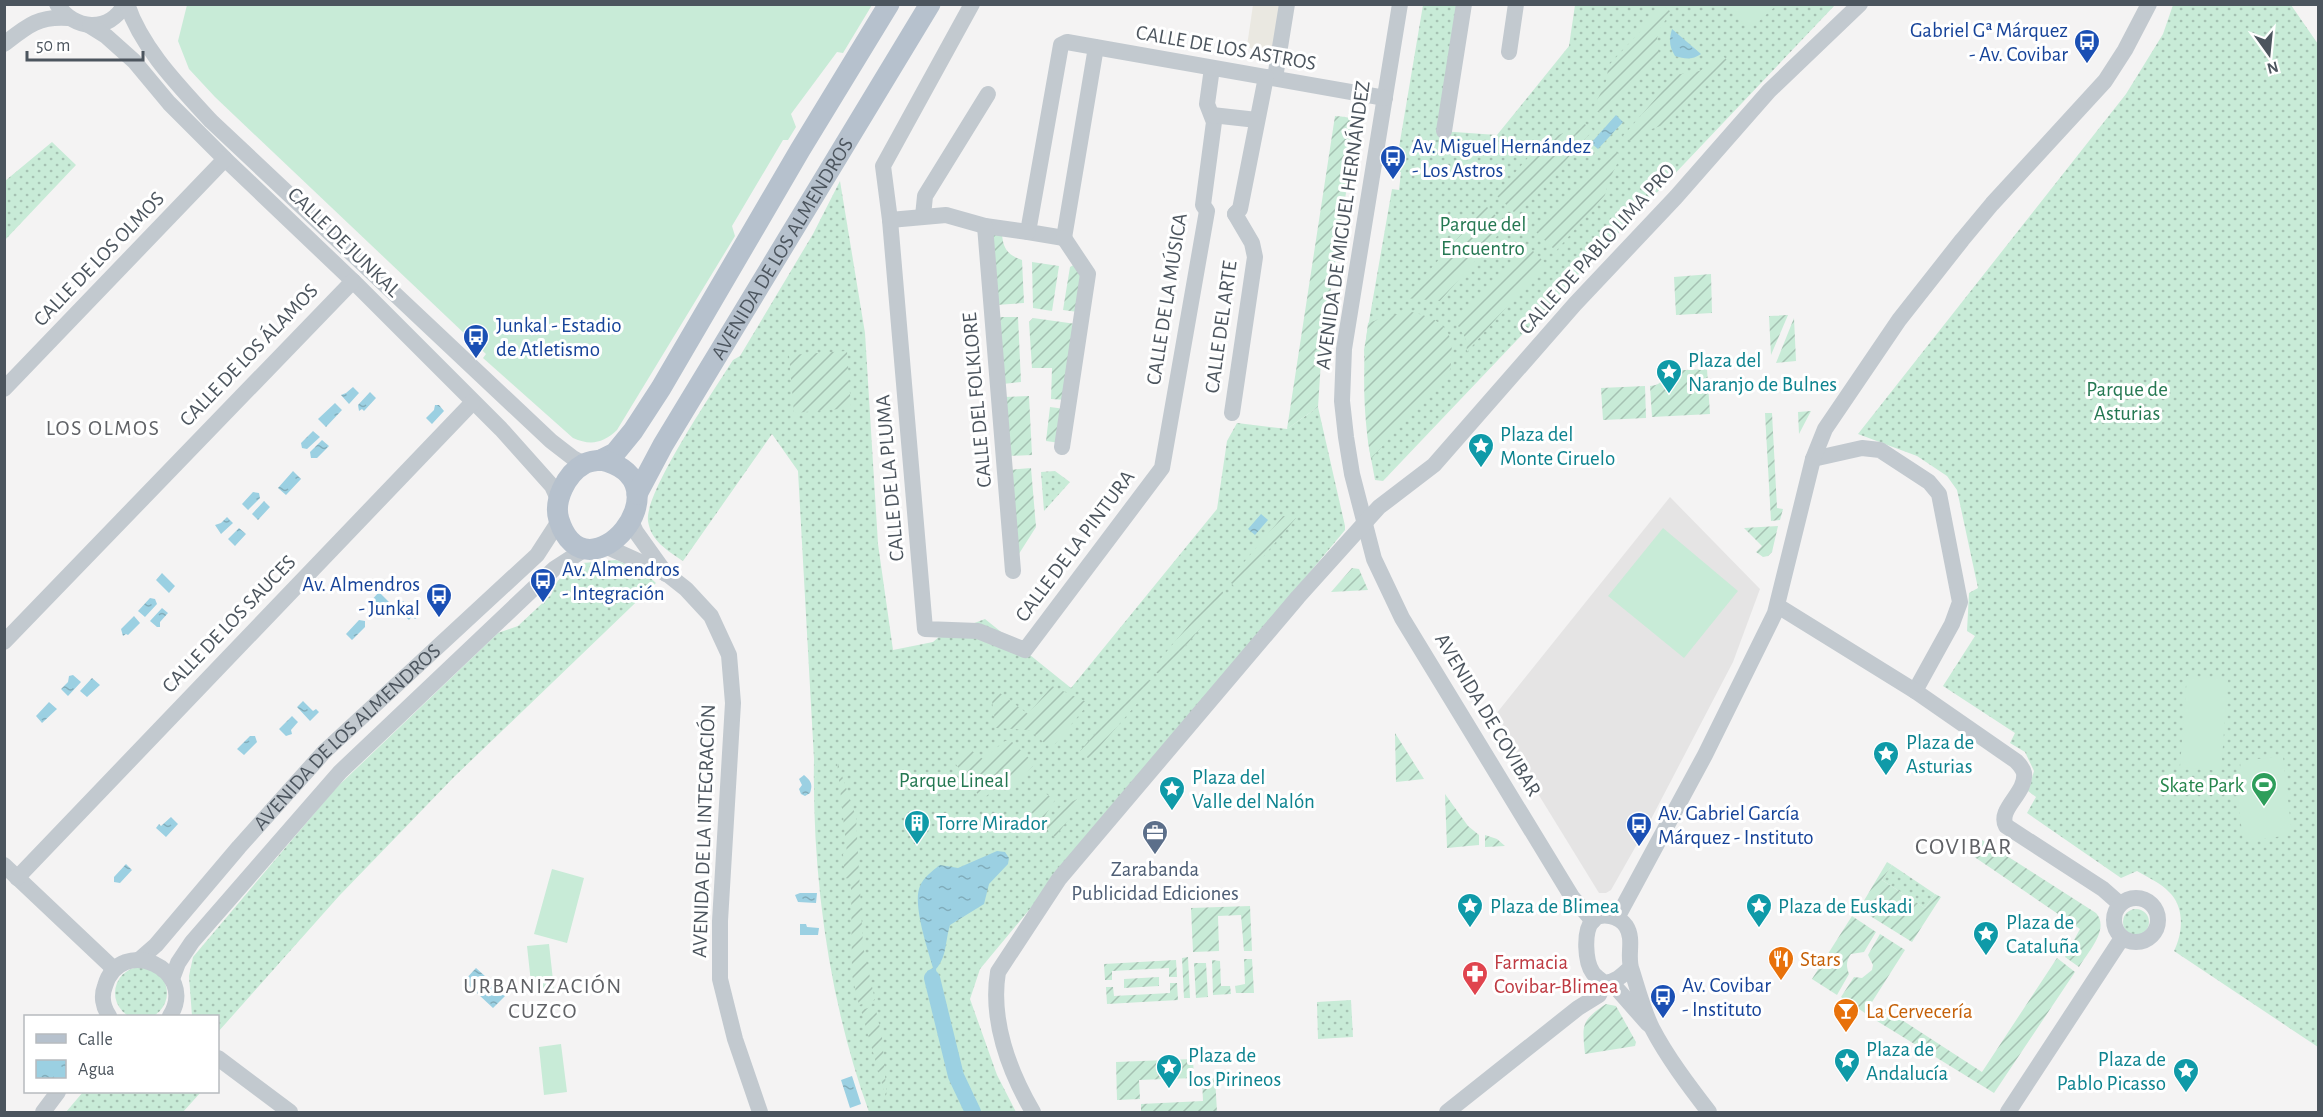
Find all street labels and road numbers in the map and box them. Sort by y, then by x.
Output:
street label: CALLE DE LOS ASTROS [1134,22,1318,74]
street label: AVENIDA DE MIGUEL HERNÁNDEZ [1310,79,1374,371]
street label: AVENIDA DE LOS ALMENDROS [707,134,857,363]
street label: CALLE DE PABLO LIMA PRO [1515,160,1679,338]
street label: CALLE DE JUNKAL [284,183,405,301]
street label: CALLE DE LOS OLMOS [30,188,168,330]
street label: CALLE DE LA MÚSICA [1141,211,1191,386]
street label: CALLE DEL ARTE [1201,259,1241,395]
street label: CALLE DE LOS ÁLAMOS [174,278,322,430]
street label: CALLE DEL FOLKLORE [959,312,995,488]
street label: CALLE DE LA PLUMA [872,394,908,562]
street label: CALLE DE LA PINTURA [1011,466,1139,626]
street label: CALLE DE LOS SAUCES [158,551,300,697]
street label: AVENIDA DE COVIBAR [1431,630,1545,800]
street label: AVENIDA DE LOS ALMENDROS [249,640,444,834]
street label: AVENIDA DE LA INTEGRACIÓN [687,704,719,958]

